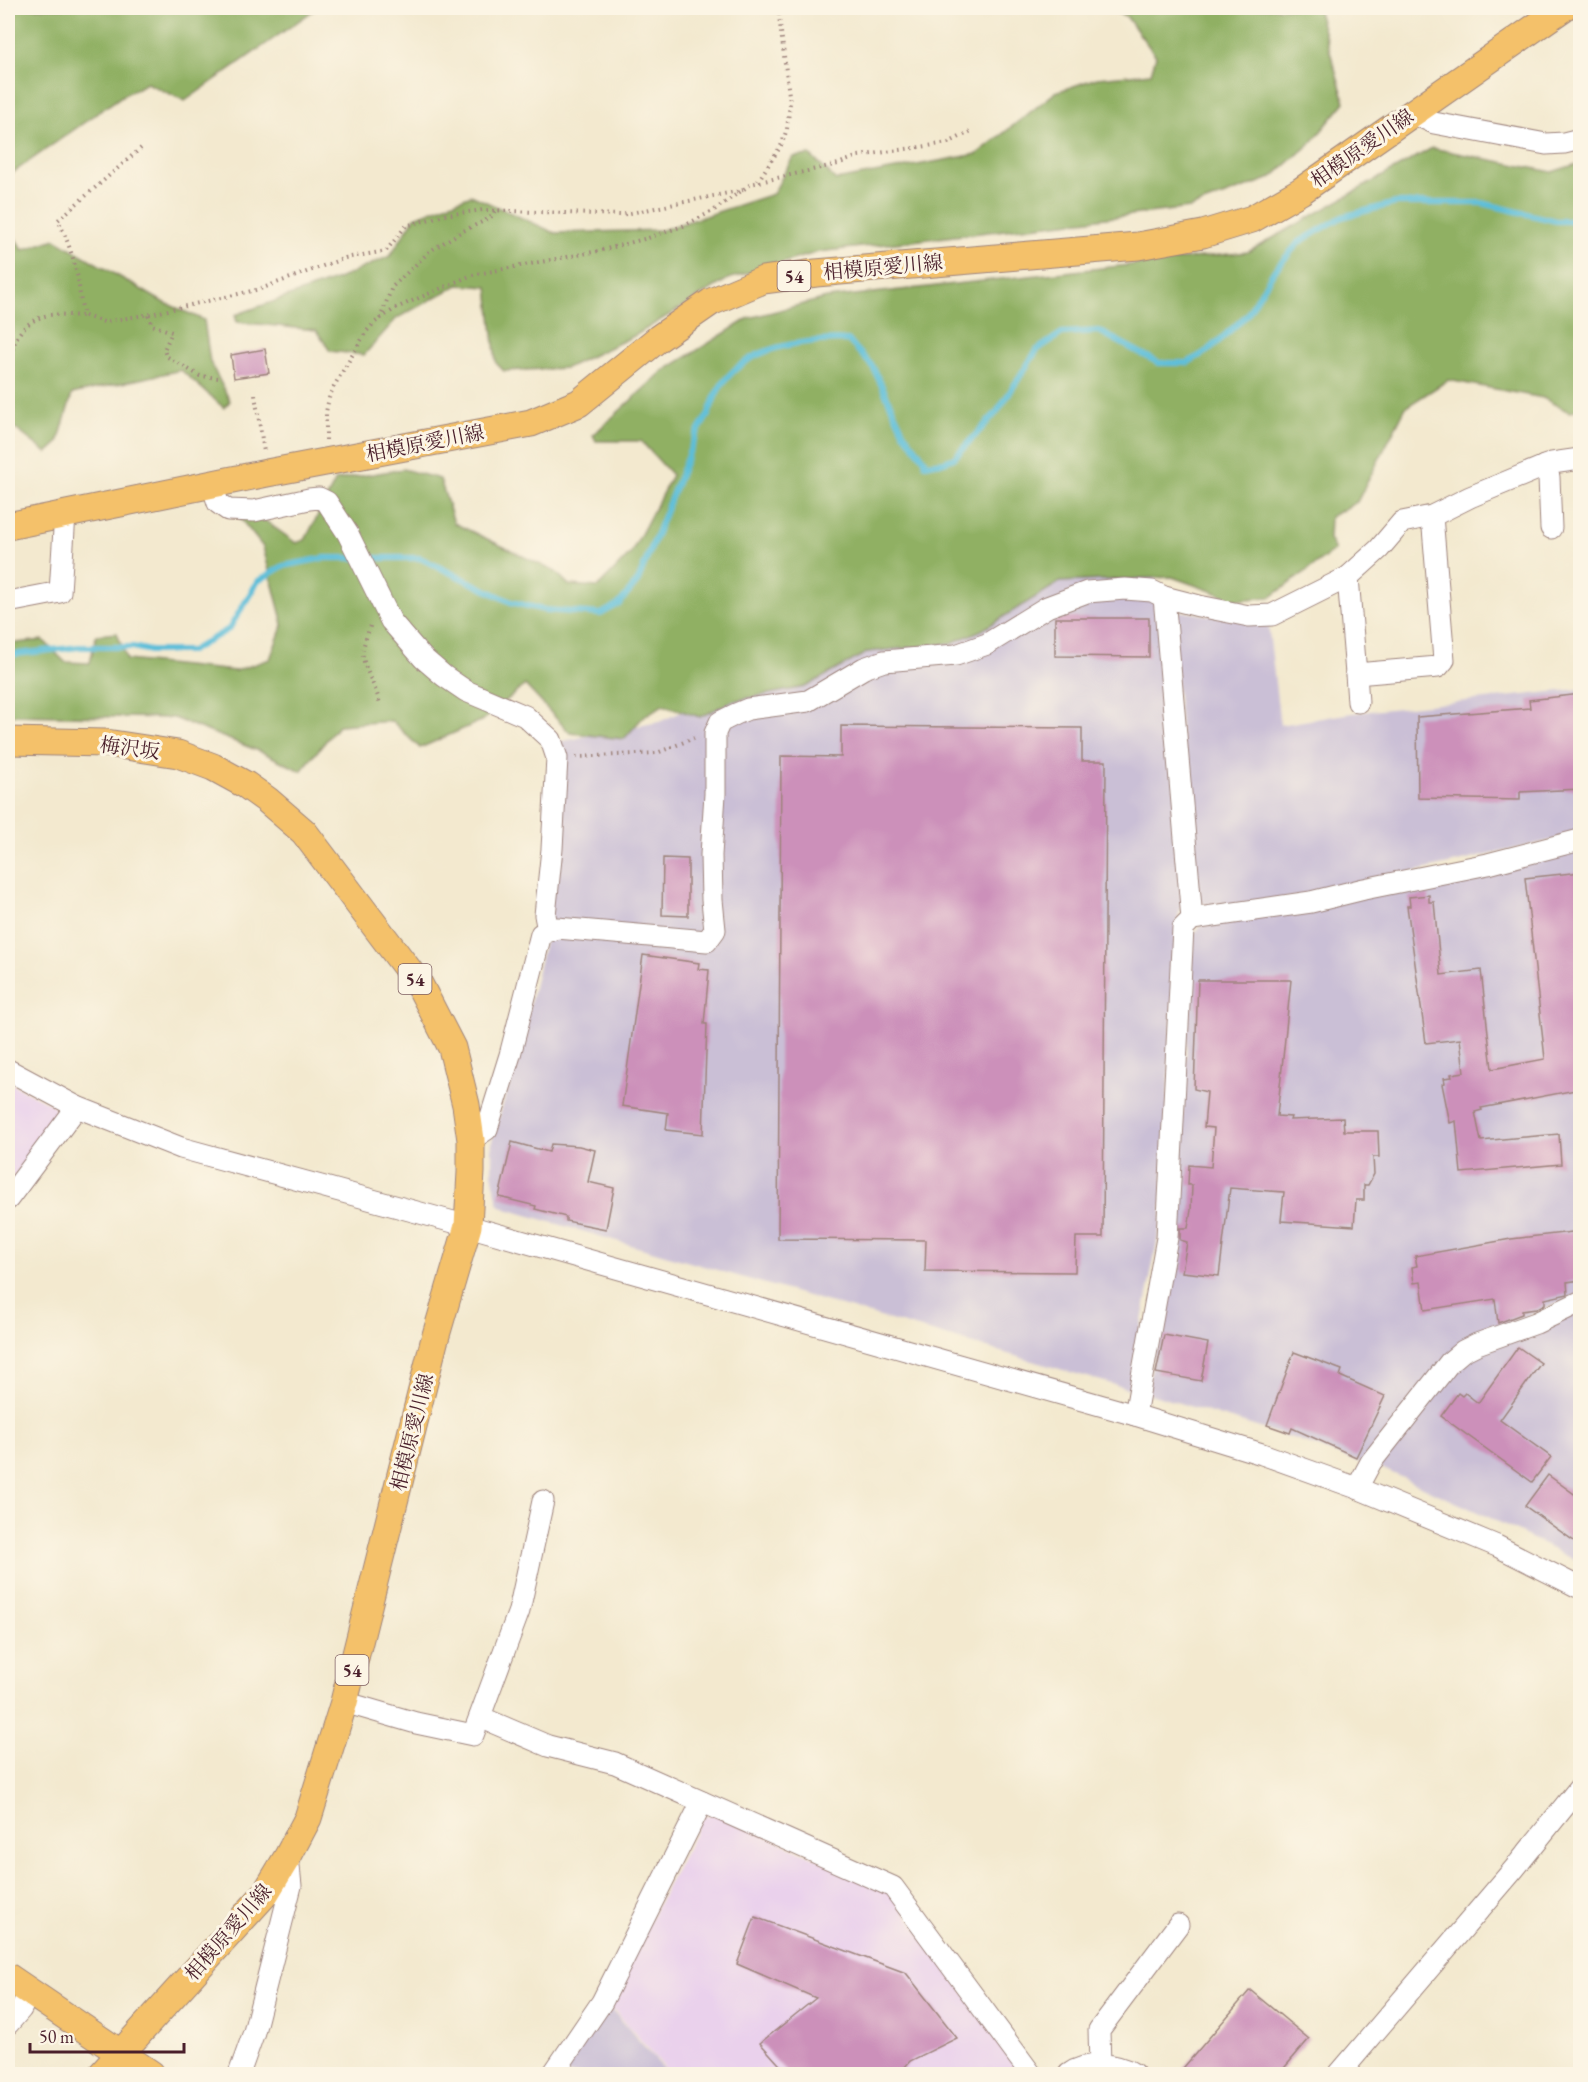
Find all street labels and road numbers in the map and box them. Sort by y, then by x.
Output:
street label: 相模原愛川線 [1305,103,1419,193]
street label: 相模原愛川線 [822,249,944,285]
road number: 54 [778,261,810,291]
street label: 相模原愛川線 [364,419,486,467]
street label: 梅沢坂 [99,731,161,765]
road number: 54 [398,964,432,994]
street label: 相模原愛川線 [385,1371,439,1493]
road number: 54 [336,1655,368,1685]
street label: 相模原愛川線 [179,1878,277,1986]

